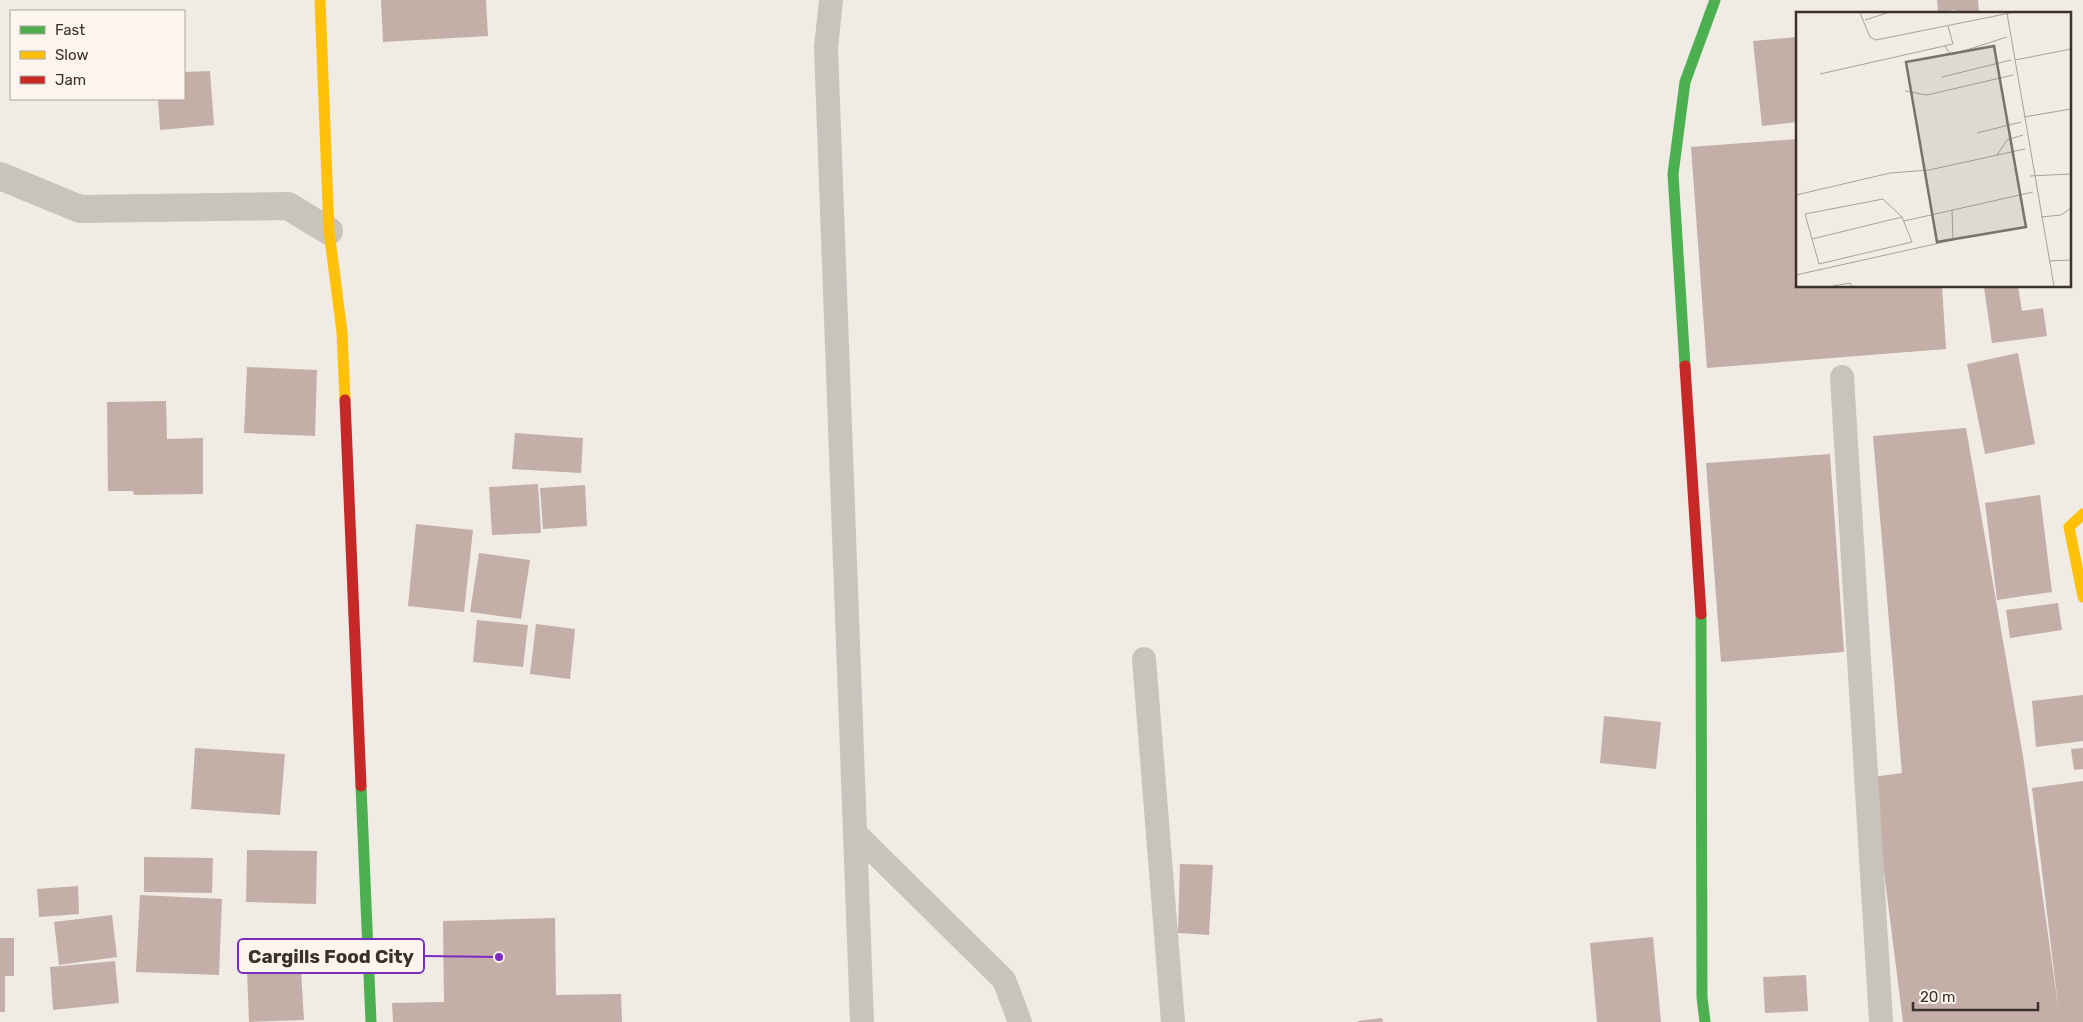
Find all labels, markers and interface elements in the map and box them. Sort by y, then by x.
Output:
legend [10,10,185,100]
inset map [1796,12,2070,288]
text: Fast [55,21,85,39]
text: Slow [55,46,88,64]
text: Jam [55,71,86,89]
callout: Cargills Food City [238,939,424,973]
text: Cargills Food City [248,945,415,968]
scale bar [1913,980,2038,1012]
text: 20 m [1920,988,1955,1006]

